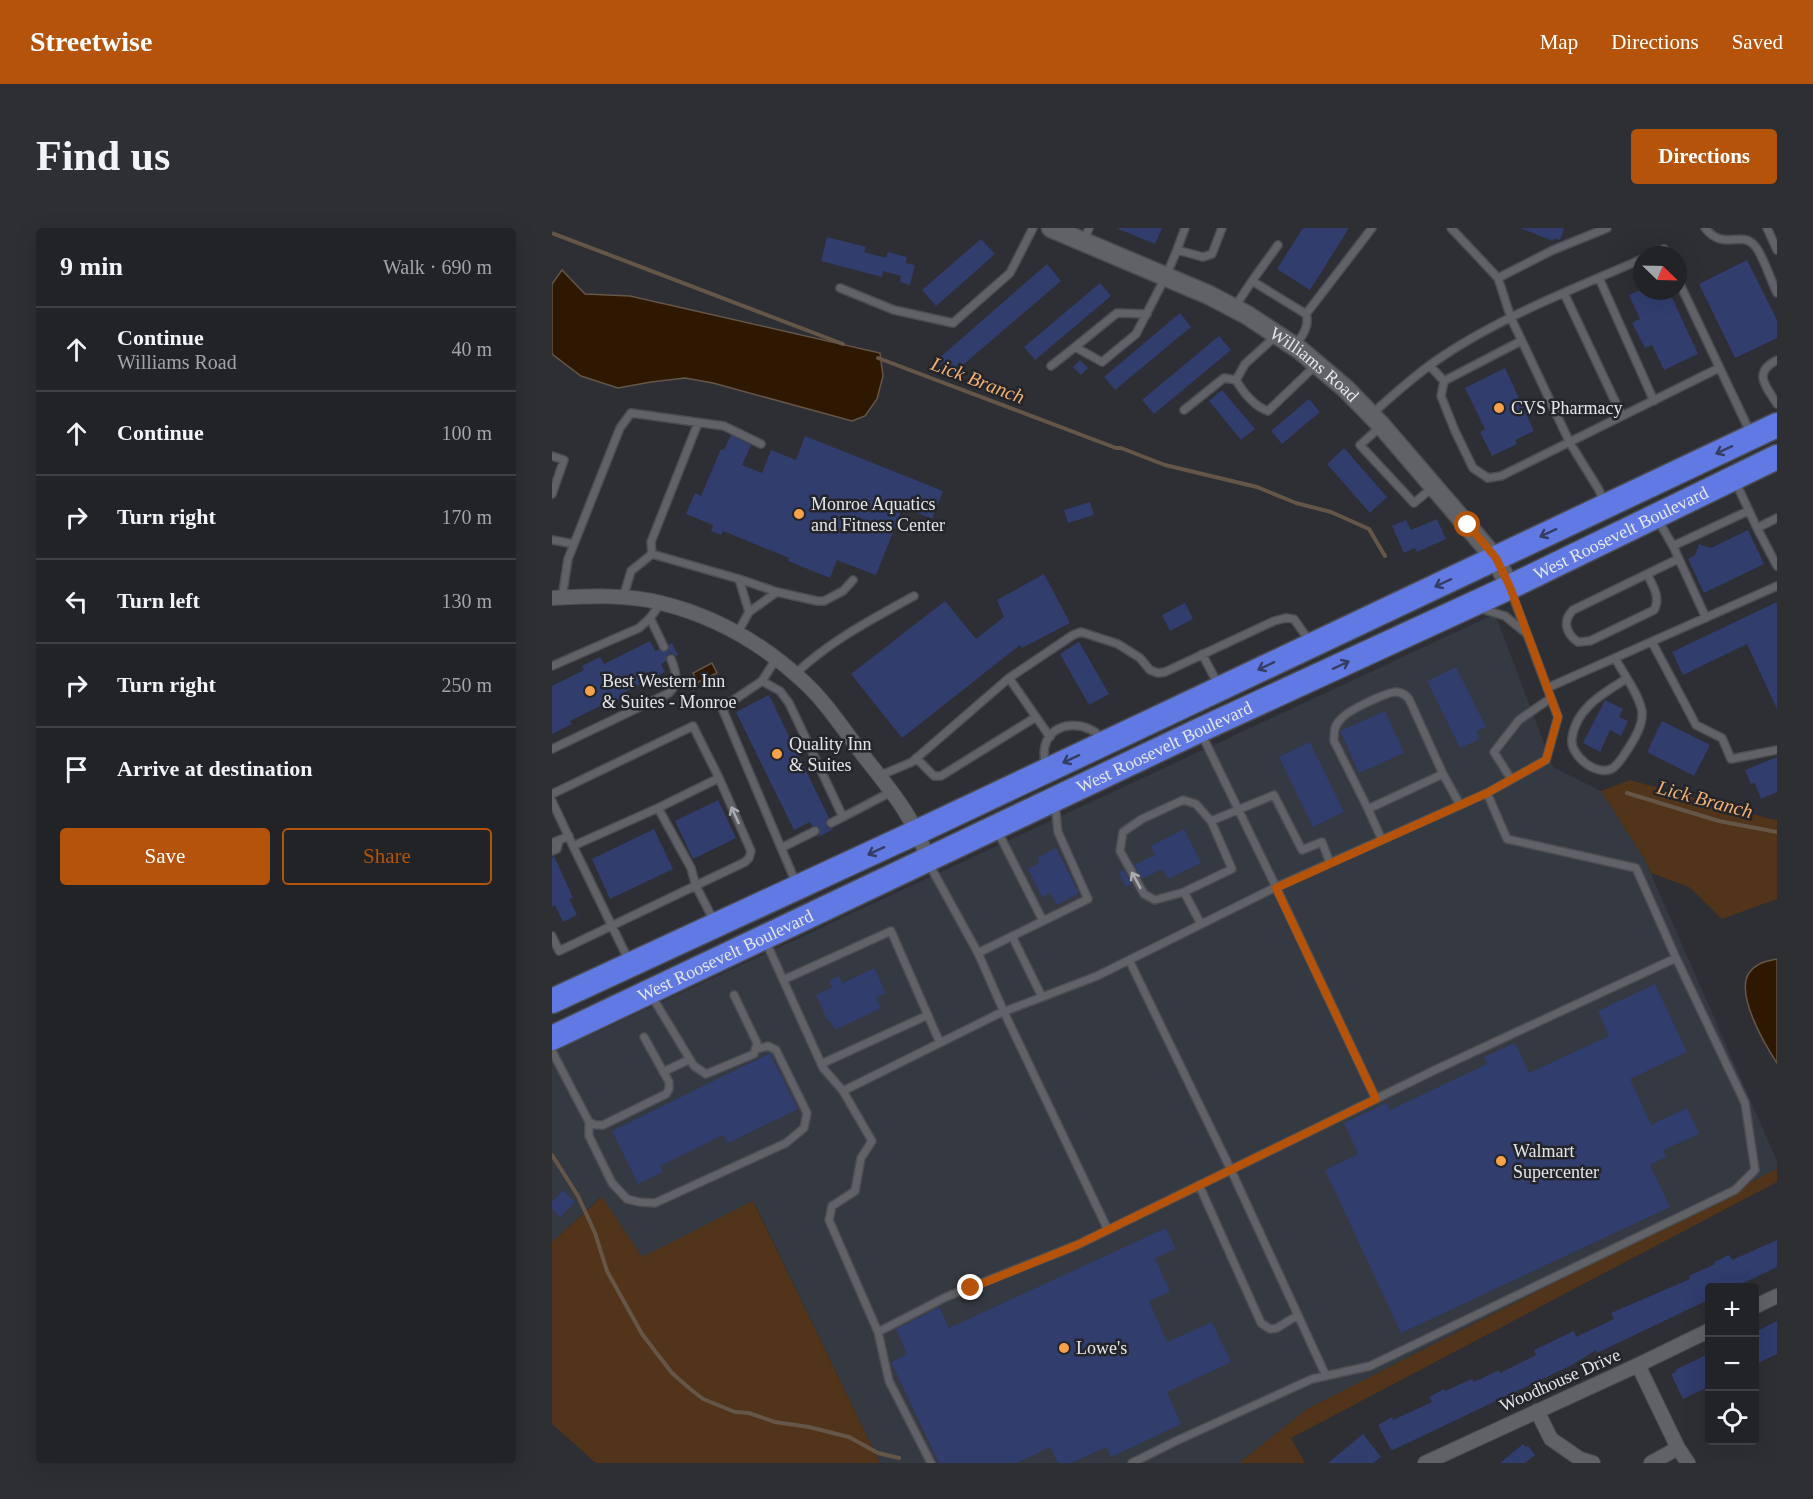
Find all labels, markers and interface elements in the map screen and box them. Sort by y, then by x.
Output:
text: Streetwise [30,26,152,57]
text: Map [1540,30,1578,54]
text: Directions [1611,30,1699,54]
text: Saved [1732,30,1783,54]
button: Directions [1631,129,1777,184]
text: Find us [36,133,170,179]
north arrow [1633,246,1687,300]
text: 9 min [60,252,123,281]
text: Walk · 690 m [383,256,492,278]
street label: Williams Road [1266,323,1363,406]
text: Continue [117,325,204,350]
icon: ahead [60,333,93,366]
text: 40 m [451,338,492,360]
text: Williams Road [117,351,237,373]
water label: Lick Branch [927,352,1028,408]
place label: CVS Pharmacy [1511,398,1623,418]
marker: CVS Pharmacy [1492,401,1506,415]
icon: ahead [60,417,93,450]
text: Continue [117,420,204,445]
text: 100 m [441,422,492,444]
one-way arrow [1716,444,1734,456]
street label: West Roosevelt Boulevard [1530,482,1711,584]
place label: Monroe Aquatics and Fitness Center [811,494,945,535]
icon: right [60,501,93,534]
text: Turn right [117,504,216,529]
text: 170 m [441,506,492,528]
marker: Monroe Aquatics and Fitness Center [792,507,806,521]
route start [1454,511,1480,537]
one-way arrow [1539,527,1557,539]
one-way arrow [1434,577,1452,589]
icon: left [60,585,93,618]
text: Turn left [117,588,200,613]
text: 130 m [441,590,492,612]
one-way arrow [1331,658,1349,670]
one-way arrow [1258,661,1276,673]
icon: right [60,669,93,702]
place label: Best Western Inn & Suites - Monroe [602,671,737,712]
text: Turn right [117,672,216,697]
text: 250 m [441,674,492,696]
marker: Best Western Inn & Suites - Monroe [583,684,597,698]
street label: West Roosevelt Boulevard [1073,697,1255,797]
place label: Quality Inn & Suites [789,734,872,775]
marker: Quality Inn & Suites [770,747,784,761]
icon: arrive [60,753,93,786]
one-way arrow [1063,753,1081,765]
text: Arrive at destination [117,756,313,781]
water label: Lick Branch [1654,775,1755,822]
one-way arrow [729,806,740,824]
button: Save [60,828,270,885]
button: Share [282,828,492,885]
one-way arrow [868,846,886,858]
one-way arrow [1130,872,1142,889]
street label: West Roosevelt Boulevard [635,905,816,1006]
place label: Walmart Supercenter [1513,1141,1599,1182]
marker: Walmart Supercenter [1494,1154,1508,1168]
route end [957,1274,983,1300]
map controls [1705,1283,1759,1445]
button: + [1705,1283,1759,1337]
button: − [1705,1337,1759,1391]
place label: Lowe's [1076,1338,1127,1358]
marker: Lowe's [1057,1341,1071,1355]
street label: Woodhouse Drive [1497,1344,1623,1416]
button: locate [1705,1391,1759,1445]

